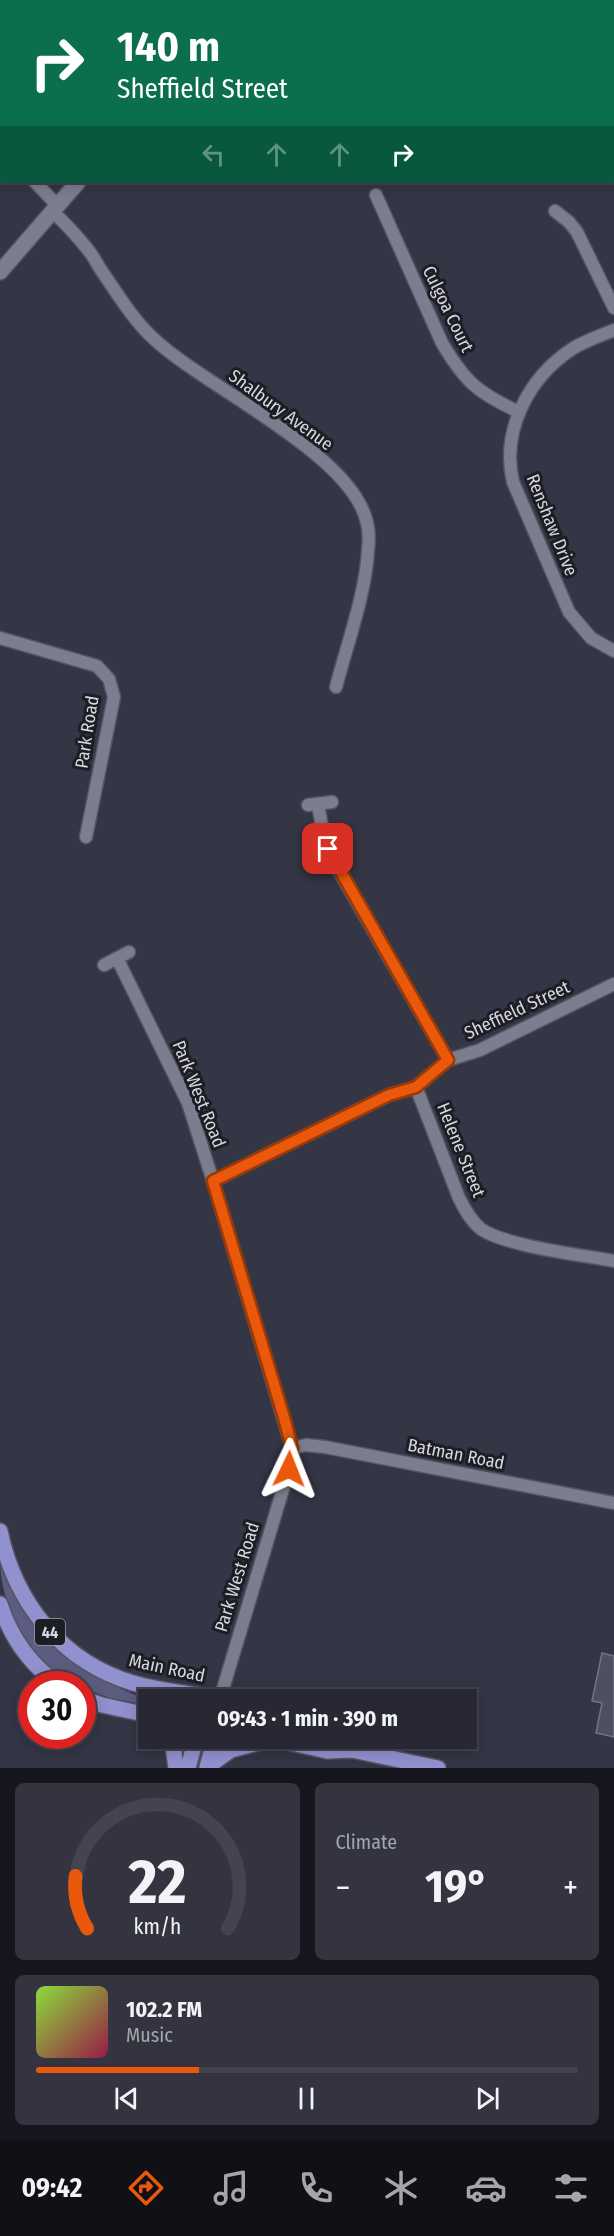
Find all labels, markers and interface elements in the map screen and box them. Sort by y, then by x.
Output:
text: 140 m [117,22,220,72]
icon: right [18,24,96,102]
text: Sheffield Street [117,73,288,105]
icon: left [197,138,230,171]
icon: ahead [260,138,293,171]
icon: ahead [323,138,356,171]
icon: right [386,138,419,171]
street label: Culgoa Court [418,262,478,356]
street label: Shalbury Avenue [225,365,337,455]
street label: Renshaw Drive [522,471,582,579]
street label: Park Road [70,694,104,770]
pin [302,823,353,874]
icon: arrive [311,832,344,865]
street label: Sheffield Street [461,976,573,1044]
street label: Park West Road [168,1037,230,1151]
street label: Helene Street [432,1099,490,1201]
street label: Batman Road [406,1434,506,1474]
position arrow [257,1437,321,1501]
street label: Park West Road [210,1520,264,1634]
road number: 44 [35,1619,65,1645]
street label: Main Road [127,1649,207,1687]
speed limit sign: 30 [18,1671,96,1749]
text: 09:43 · 1 min · 390 m [217,1705,398,1732]
text: Climate [336,1830,397,1854]
text: 22 [127,1845,186,1920]
text: 19° [425,1860,488,1914]
text: − [336,1868,350,1908]
text: + [563,1868,578,1908]
text: km/h [133,1914,181,1940]
text: 102.2 FM [126,1996,202,2023]
text: Music [126,2023,173,2047]
icon: previous [110,2082,143,2115]
icon: pause [290,2082,323,2115]
icon: next [471,2082,504,2115]
icon: directions [125,2167,167,2209]
icon: music [210,2167,252,2209]
icon: phone [295,2167,337,2209]
icon: climate [380,2167,422,2209]
icon: car [465,2167,507,2209]
icon: filters [550,2167,592,2209]
text: 09:42 [22,2172,82,2204]

